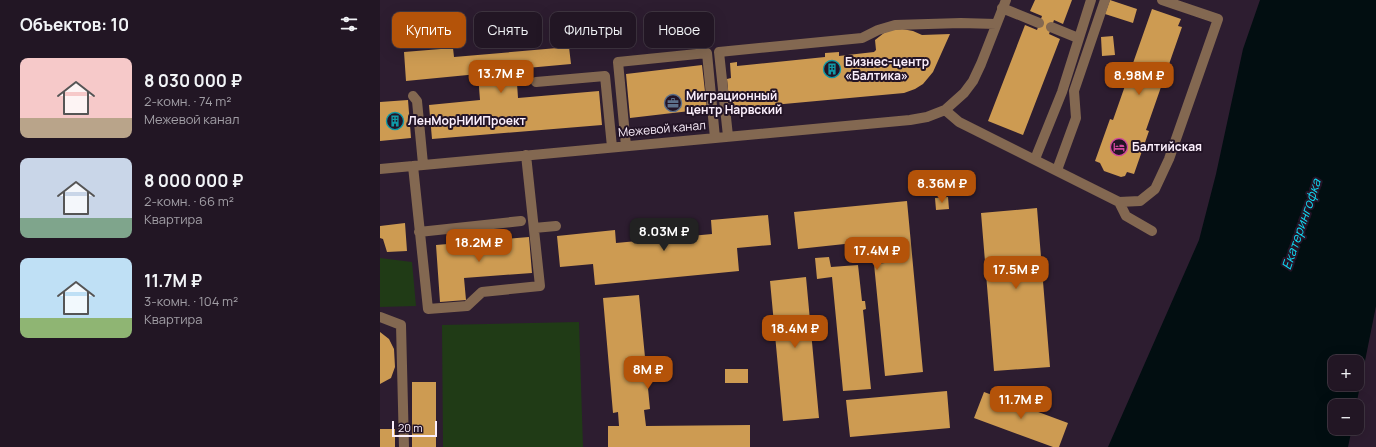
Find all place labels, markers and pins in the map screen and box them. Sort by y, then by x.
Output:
place label: Бизнес-центр «Балтика» [845,53,929,84]
building icon: Бизнес-центр «Балтика» [822,59,842,79]
pin: 13.7M ₽ [464,60,538,94]
pin: 8.98M ₽ [1102,62,1176,96]
place label: Миграционный центр Нарвский [686,87,782,118]
office icon: Миграционный центр Нарвский [663,93,683,113]
building icon: ЛенМорНИИПроект [385,111,405,131]
place label: ЛенМорНИИПроект [408,112,526,129]
hotel icon: Балтийская [1109,137,1129,157]
place label: Балтийская [1132,138,1202,155]
pin: 8.36M ₽ [905,170,979,204]
pin: 8.03M ₽ [627,218,701,252]
pin: 18.2M ₽ [442,229,516,263]
pin: 17.4M ₽ [840,237,914,271]
pin: 17.5M ₽ [979,256,1053,290]
pin: 18.4M ₽ [758,315,832,349]
pin: 8M ₽ [624,356,672,390]
pin: 11.7M ₽ [984,386,1058,420]

